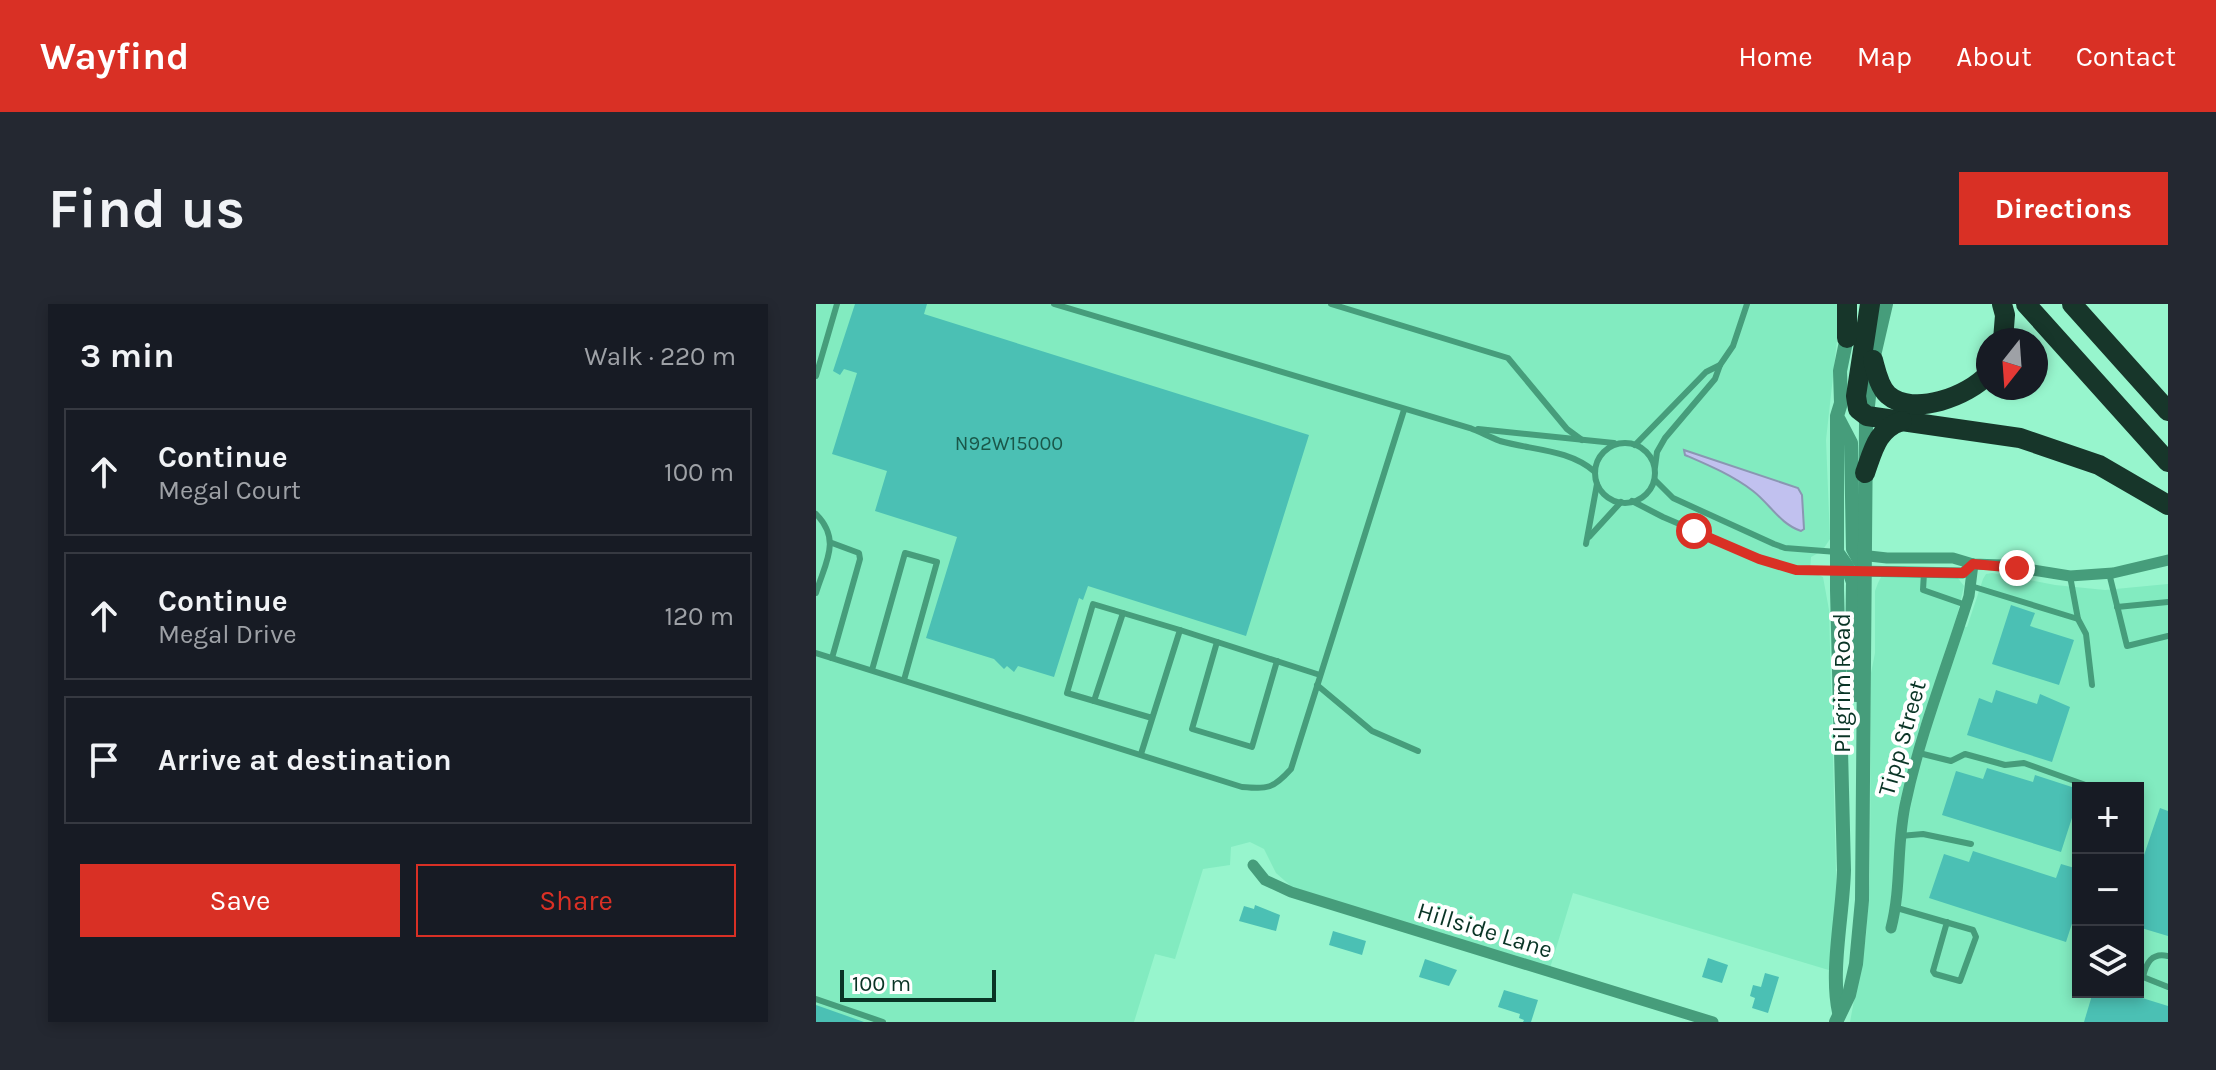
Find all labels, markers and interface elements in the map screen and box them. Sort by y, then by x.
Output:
text: Wayfind [40,34,189,79]
text: Home [1738,40,1813,73]
text: Map [1857,40,1912,73]
text: About [1956,40,2032,73]
text: Contact [2076,40,2176,73]
button: Directions [1959,172,2168,245]
text: Find us [48,176,245,241]
north arrow [1976,328,2048,400]
text: 3 min [80,336,174,376]
text: Walk · 220 m [584,341,736,372]
house number: N92W15000 [955,432,1063,455]
text: Continue [158,439,288,475]
icon: ahead [82,450,126,494]
text: 100 m [664,457,734,488]
text: Megal Court [158,475,301,506]
route start [1676,513,1712,549]
route end [1999,550,2035,586]
text: Continue [158,583,288,619]
icon: ahead [82,594,126,638]
text: 120 m [664,601,734,632]
street label: Pilgrim Road [1828,613,1856,753]
text: Megal Drive [158,619,297,650]
street label: Tipp Street [1872,677,1932,799]
icon: arrive [82,738,126,782]
text: Arrive at destination [158,742,452,778]
map controls [2072,782,2144,998]
button: + [2072,782,2144,854]
button: − [2072,854,2144,926]
button: Save [80,864,400,937]
button: Share [416,864,736,937]
street label: Hillside Lane [1414,896,1556,964]
button: layers [2072,926,2144,998]
scale bar [840,966,996,1002]
text: 100 m [852,971,911,997]

